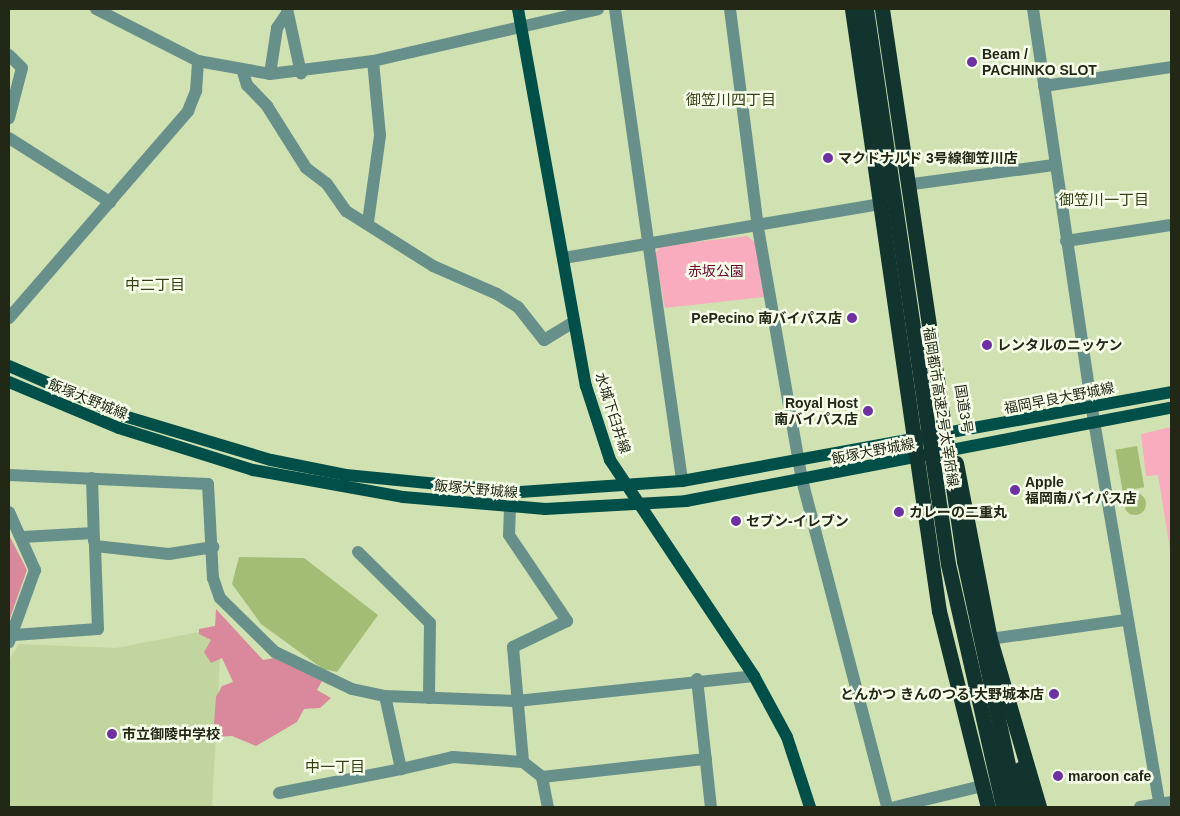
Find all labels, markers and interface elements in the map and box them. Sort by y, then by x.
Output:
place label: Beam / PACHINKO SLOT [982,46,1097,78]
marker: Beam / PACHINKO SLOT [966,56,978,68]
district label: 御笠川四丁目 [686,91,776,109]
place label: マクドナルド 3号線御笠川店 [838,150,1018,166]
marker: マクドナルド 3号線御笠川店 [822,152,834,164]
district label: 御笠川一丁目 [1059,191,1149,209]
park label: 赤坂公園 [688,263,744,279]
district label: 中二丁目 [125,276,185,294]
place label: PePecino 南バイパス店 [691,310,842,326]
marker: PePecino 南バイパス店 [846,312,858,324]
street label: 福岡都市高速2号太宰府線 [920,326,962,488]
place label: レンタルのニッケン [997,337,1123,353]
marker: レンタルのニッケン [981,339,993,351]
street label: 水城下臼井線 [592,370,634,456]
street label: 飯塚大野城線 [46,375,130,423]
street label: 福岡早良大野城線 [1002,379,1116,417]
street label: 国道3号 [952,383,976,435]
place label: Royal Host 南バイパス店 [774,395,858,428]
marker: Royal Host 南バイパス店 [862,405,874,417]
street label: 飯塚大野城線 [830,435,916,467]
place label: Apple 福岡南バイパス店 [1025,474,1137,507]
street label: 飯塚大野城線 [433,477,519,501]
marker: Apple 福岡南バイパス店 [1009,484,1021,496]
place label: カレーの二重丸 [909,504,1007,520]
marker: カレーの二重丸 [893,506,905,518]
place label: セブン-イレブン [746,513,849,529]
marker: セブン-イレブン [730,515,742,527]
place label: とんかつ きんのつる 大野城本店 [840,686,1044,702]
marker: とんかつ きんのつる 大野城本店 [1048,688,1060,700]
place label: 市立御陵中学校 [122,726,220,742]
marker: 市立御陵中学校 [106,728,118,740]
district label: 中一丁目 [305,758,365,776]
place label: maroon cafe [1068,768,1151,784]
marker: maroon cafe [1052,770,1064,782]

